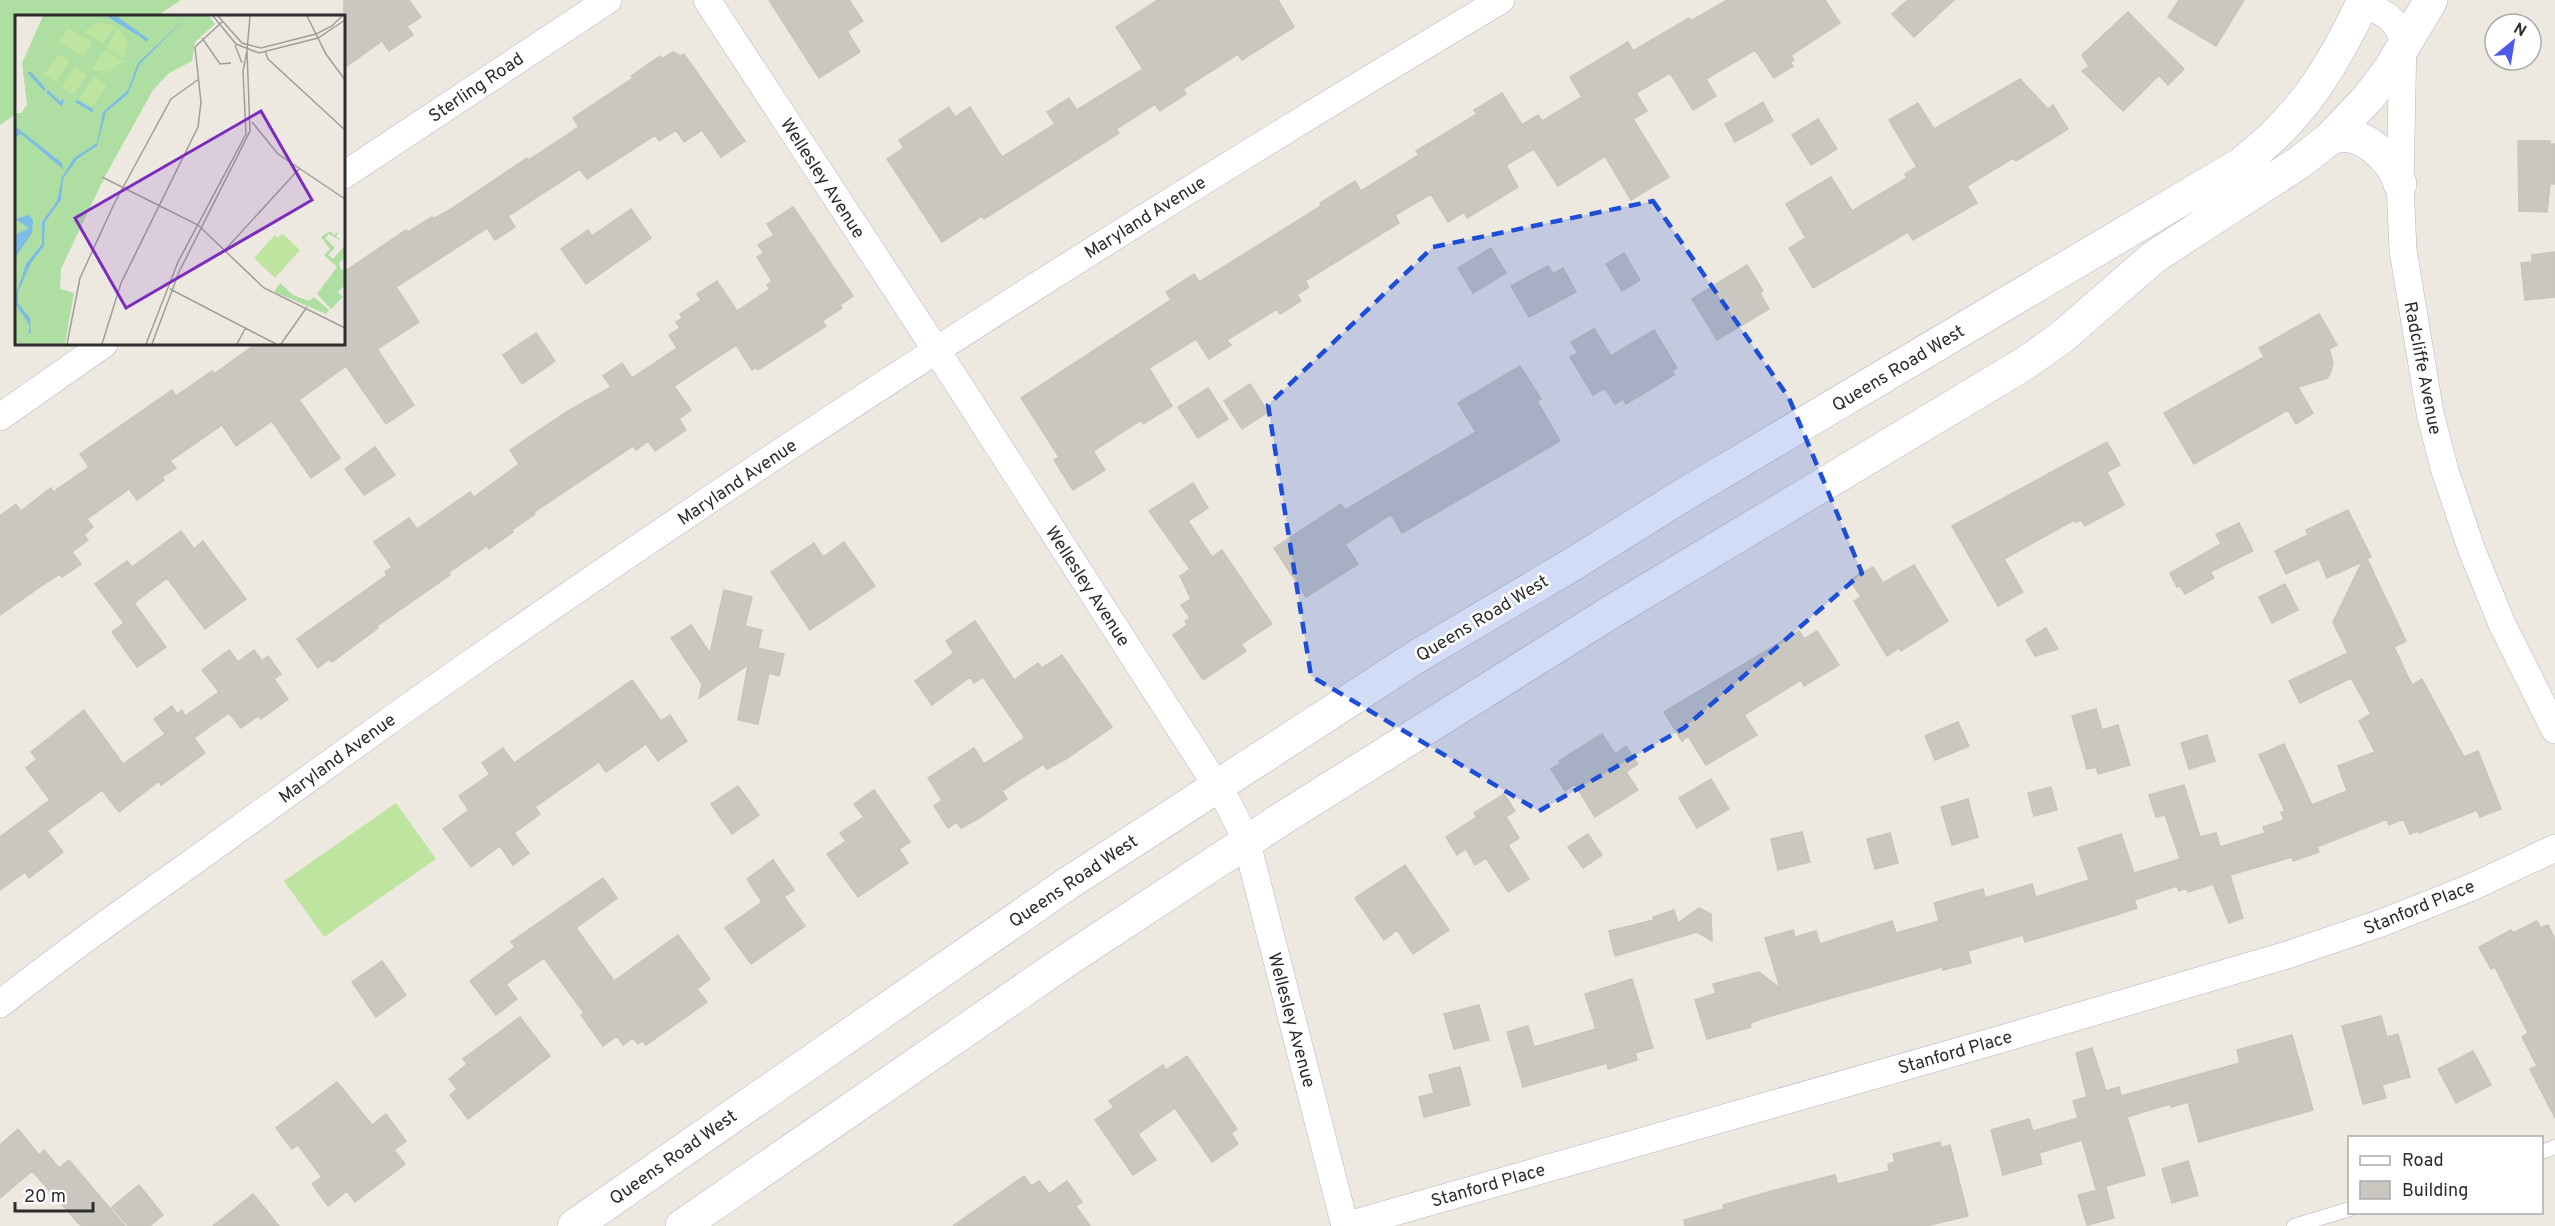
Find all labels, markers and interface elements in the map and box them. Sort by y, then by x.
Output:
north arrow [2483,12,2543,72]
inset map [15,15,345,345]
text: N [2510,19,2529,42]
street label: Sterling Road [425,48,529,128]
street label: Wellesley Avenue [774,114,869,243]
street label: Maryland Avenue [1081,172,1211,265]
street label: Radcliffe Avenue [2397,300,2446,437]
street label: Queens Road West [1828,321,1969,418]
street label: Maryland Avenue [674,435,802,532]
street label: Wellesley Avenue [1039,522,1134,651]
street label: Queens Road West [1412,571,1553,668]
street label: Maryland Avenue [275,709,401,809]
street label: Queens Road West [1005,831,1143,934]
street label: Stanford Place [2361,876,2479,941]
street label: Wellesley Avenue [1261,950,1320,1091]
street label: Stanford Place [1895,1026,2015,1081]
street label: Queens Road West [606,1106,742,1211]
legend [2348,1136,2543,1214]
text: Road [2402,1150,2444,1173]
street label: Stanford Place [1428,1159,1548,1214]
scale bar [15,1175,93,1213]
text: Building [2402,1180,2468,1203]
text: 20 m [24,1186,66,1209]

